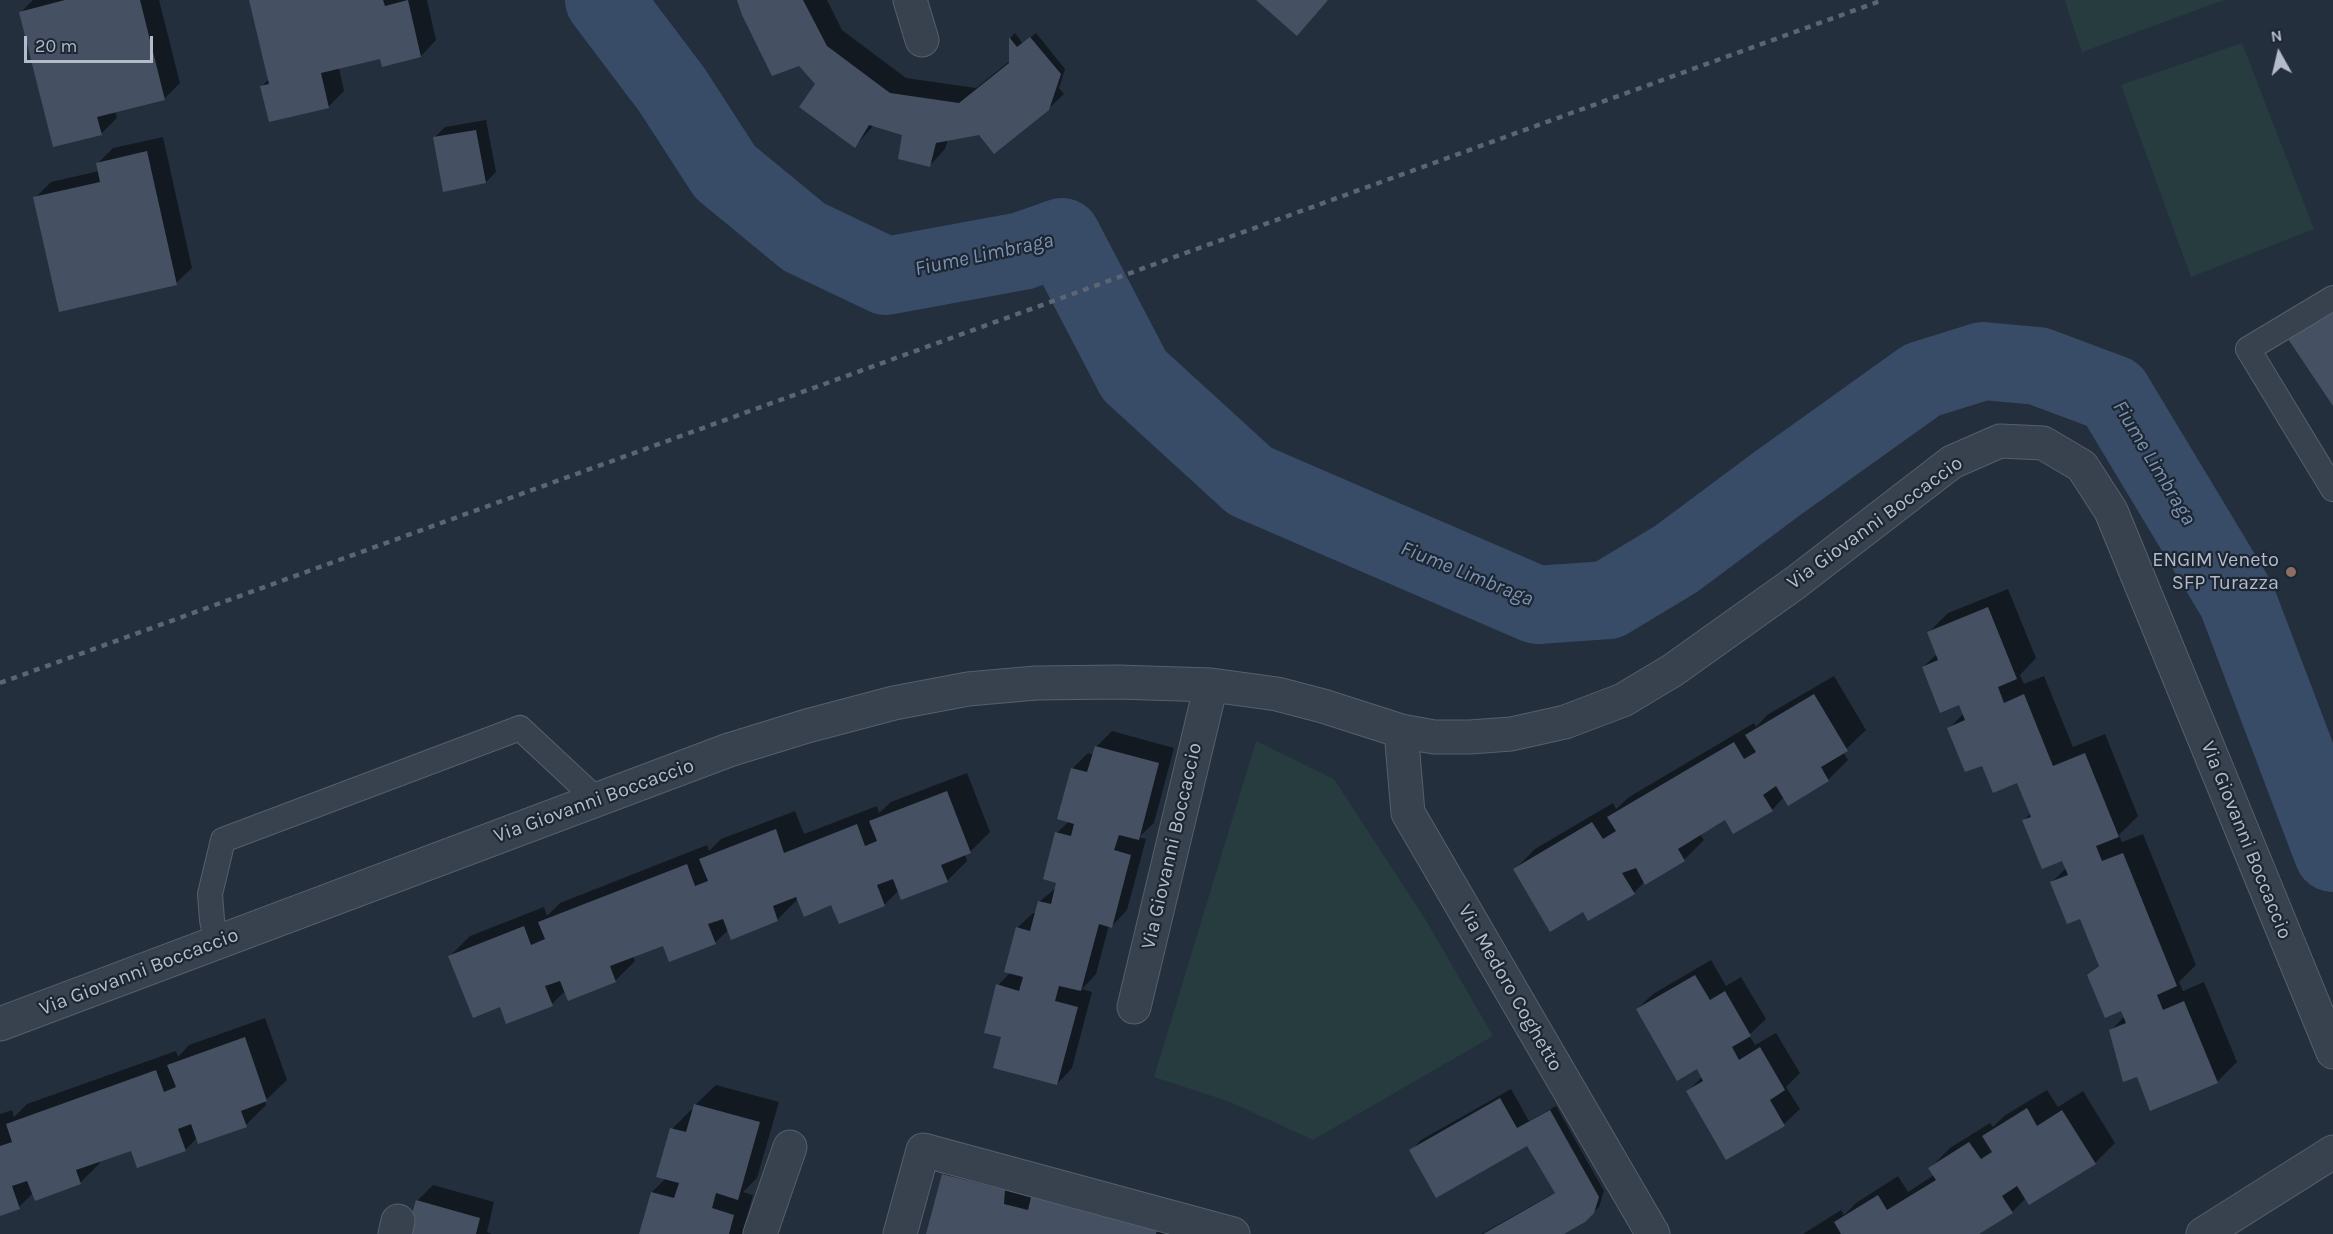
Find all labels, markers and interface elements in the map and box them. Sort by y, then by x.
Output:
scale bar [27,24,156,62]
north arrow [2249,24,2309,84]
text: N [2269,25,2283,46]
text: 20 m [35,35,77,57]
water label: Fiume Limbraga [912,228,1056,282]
water label: Fiume Limbraga [2107,396,2201,530]
street label: Via Giovanni Boccaccio [1783,451,1967,595]
water label: Fiume Limbraga [1397,536,1537,612]
place label: ENGIM Veneto SFP Turazza [2152,548,2279,595]
marker: ENGIM Veneto SFP Turazza [2284,565,2298,579]
street label: Via Giovanni Boccaccio [2195,738,2297,942]
street label: Via Giovanni Boccaccio [1137,740,1207,952]
street label: Via Giovanni Boccaccio [491,754,697,848]
street label: Via Medoro Coghetto [1452,900,1568,1076]
street label: Via Giovanni Boccaccio [36,923,242,1021]

